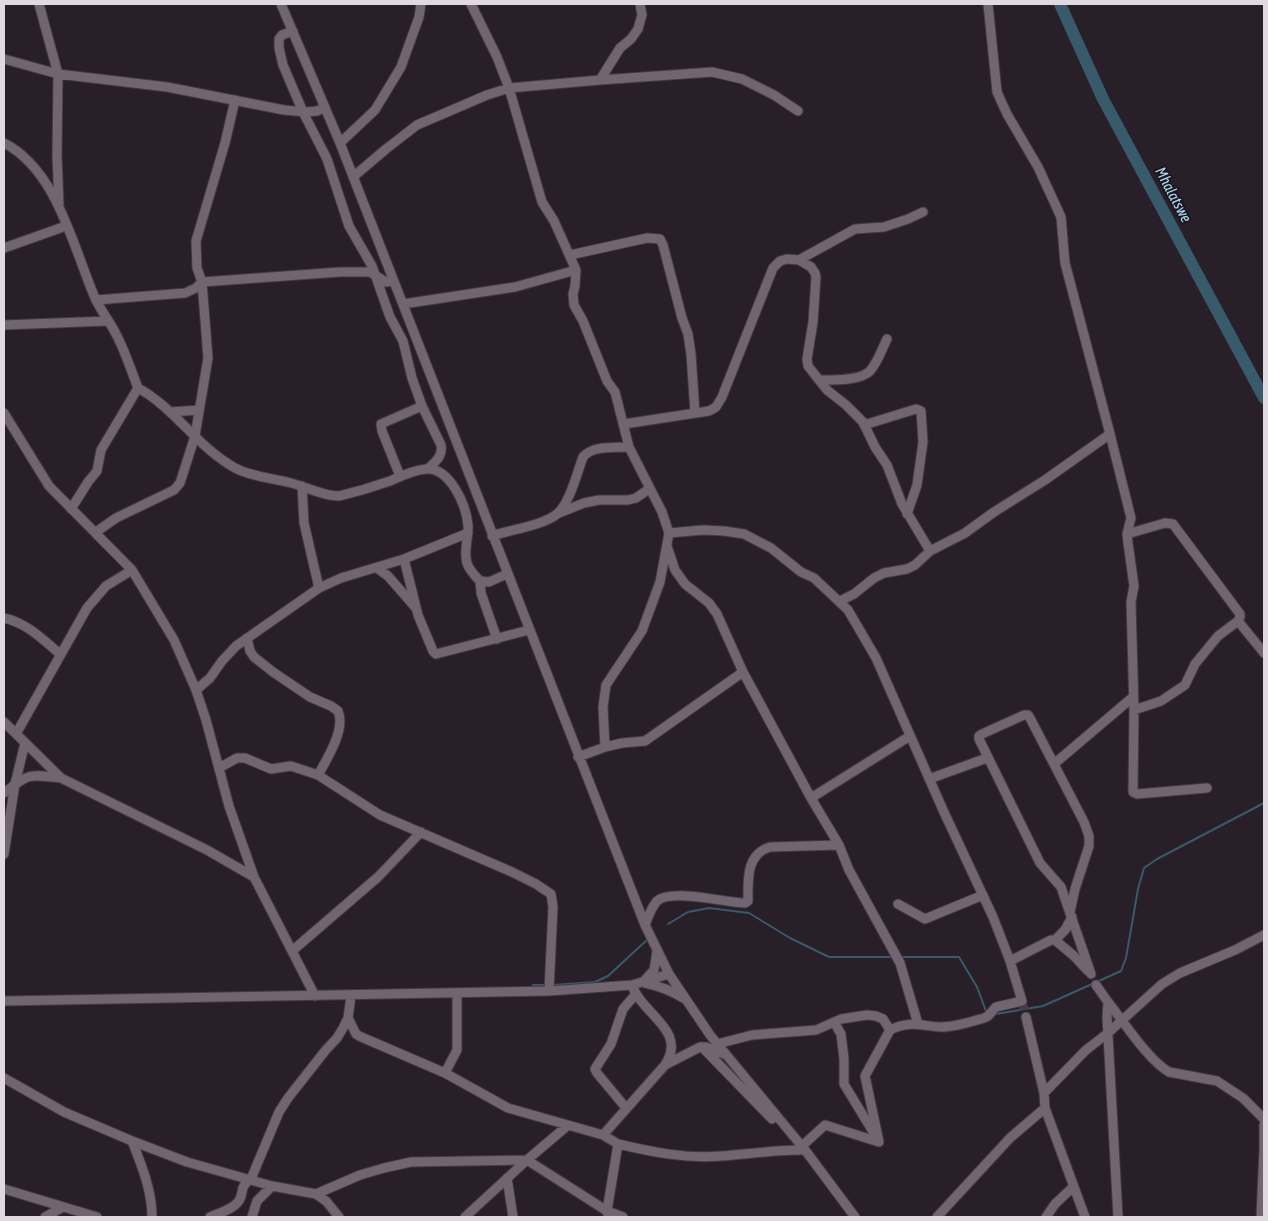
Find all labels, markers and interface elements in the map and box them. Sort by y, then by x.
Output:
water label: Mhalatswe [1151,164,1195,226]

